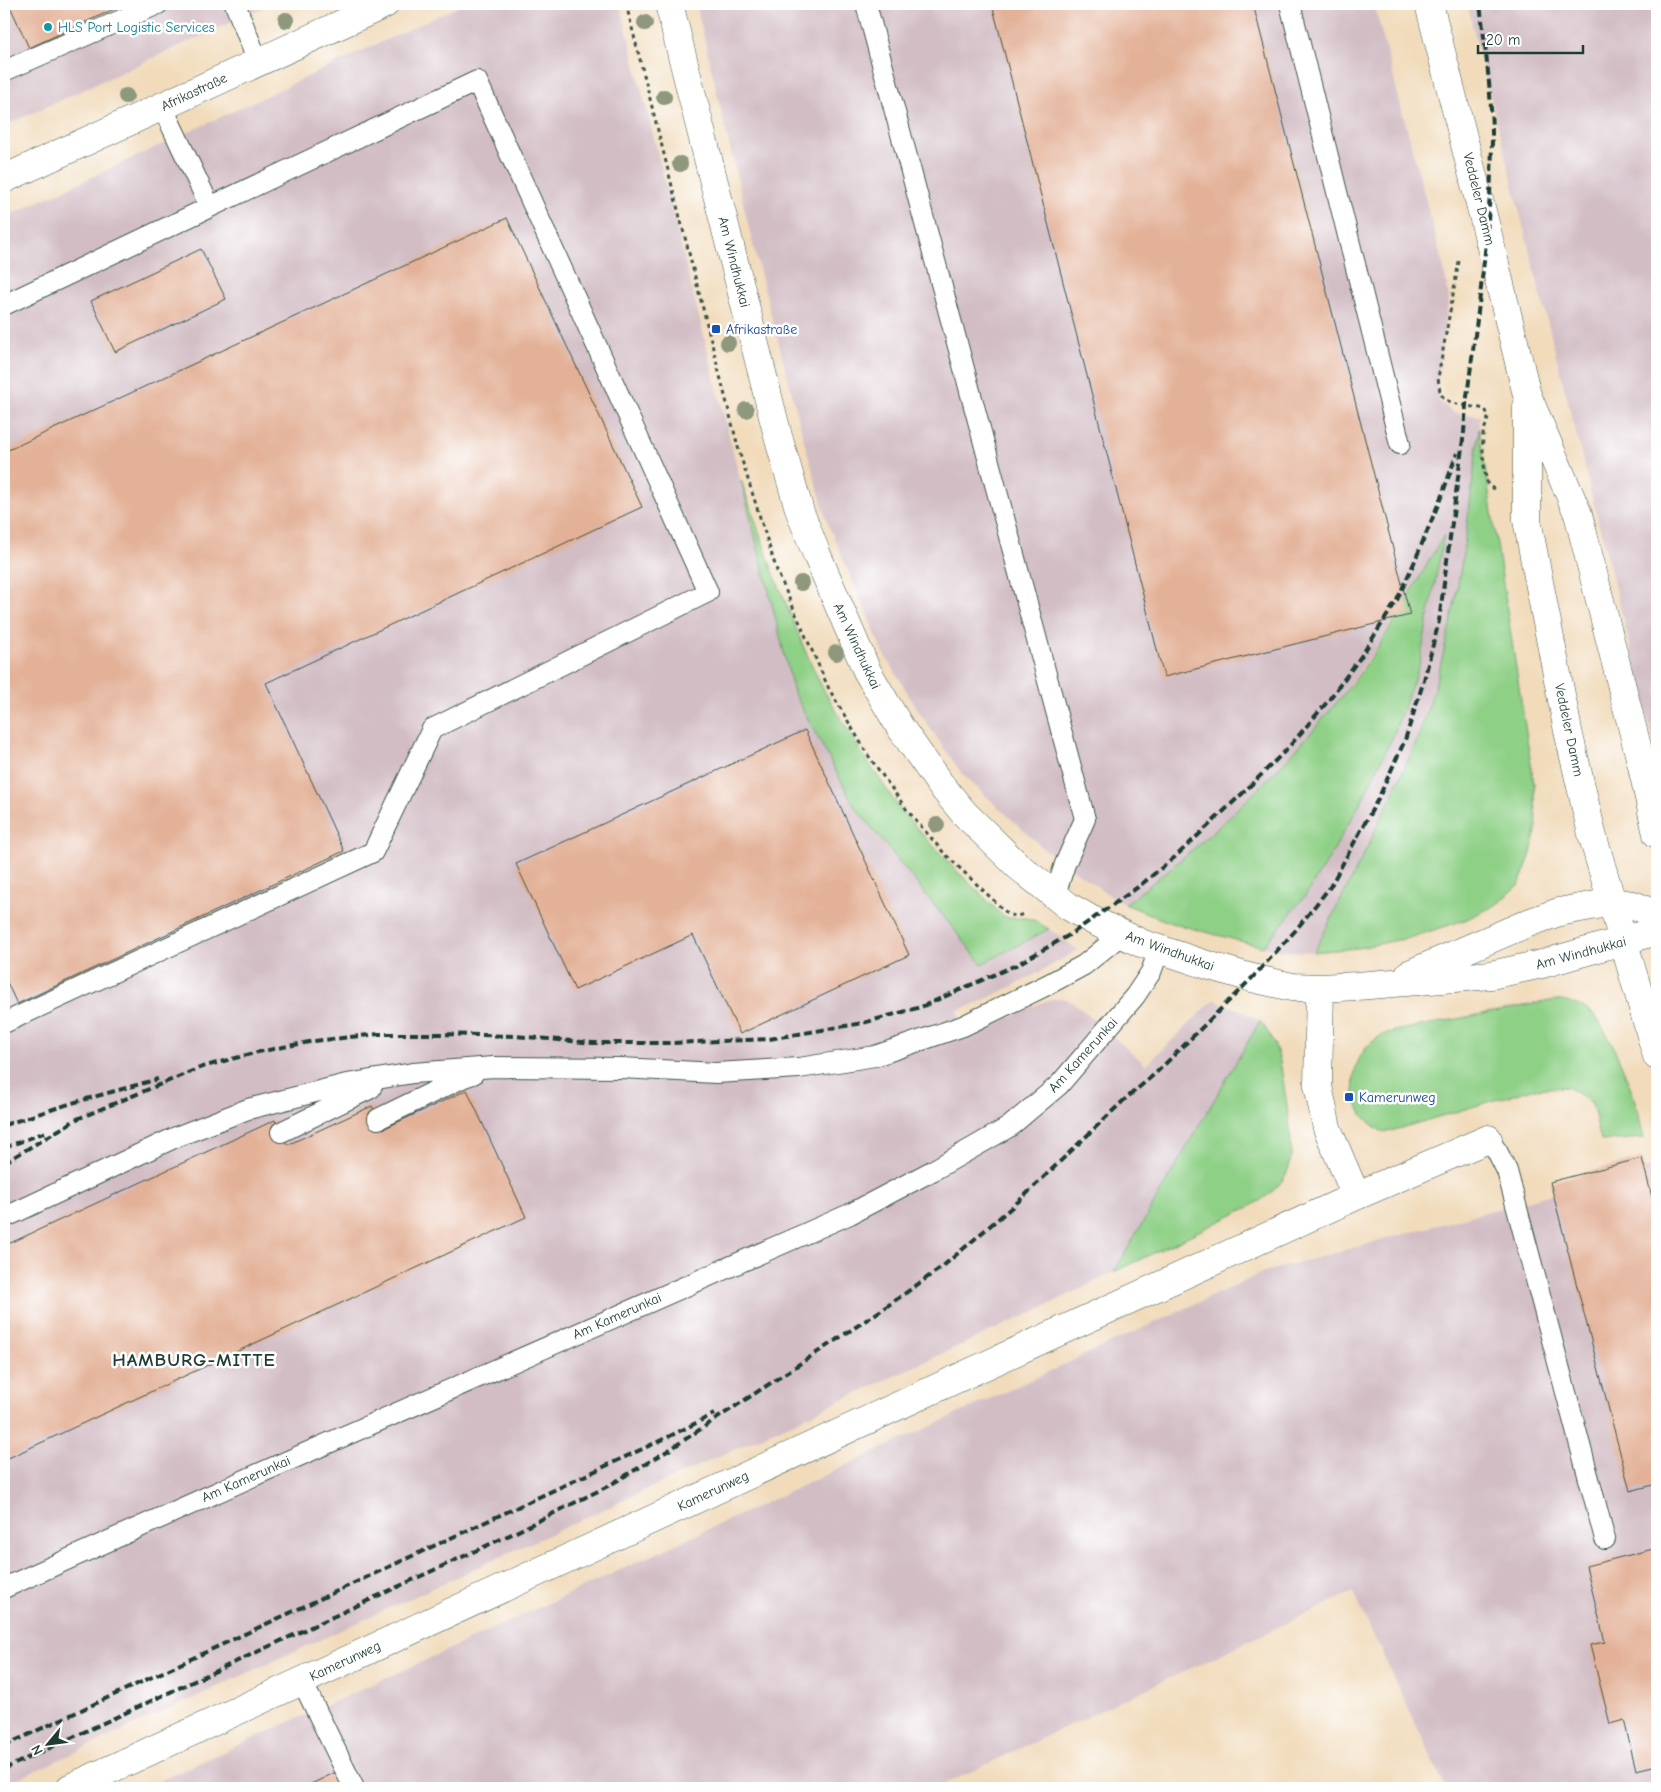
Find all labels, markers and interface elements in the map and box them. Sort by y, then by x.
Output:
place label: HLS Port Logistic Services [58,19,215,36]
marker: HLS Port Logistic Services [42,21,54,33]
scale bar [1478,22,1584,54]
text: 20 m [1486,31,1520,49]
street label: Afrikastraße [158,69,230,115]
street label: Veddeler Damm [1459,151,1499,247]
street label: Am Windhukkai [714,215,754,309]
place label: Afrikastraße [726,321,797,338]
marker: Afrikastraße [710,323,722,335]
street label: Am Windhukkai [830,600,884,692]
street label: Veddeler Damm [1551,682,1587,778]
street label: Am Windhukkai [1123,927,1217,975]
street label: Am Windhukkai [1534,933,1628,973]
street label: Am Kamerunkai [1045,1014,1121,1096]
place label: Kamerunweg [1359,1089,1436,1106]
marker: Kamerunweg [1343,1091,1355,1103]
street label: Am Kamerunkai [570,1289,664,1343]
district label: HAMBURG-MITTE [112,1349,276,1371]
street label: Am Kamerunkai [199,1452,293,1506]
street label: Kamerunweg [675,1467,751,1515]
street label: Kamerunweg [307,1637,383,1685]
north arrow [22,1720,72,1770]
text: N [27,1742,47,1758]

